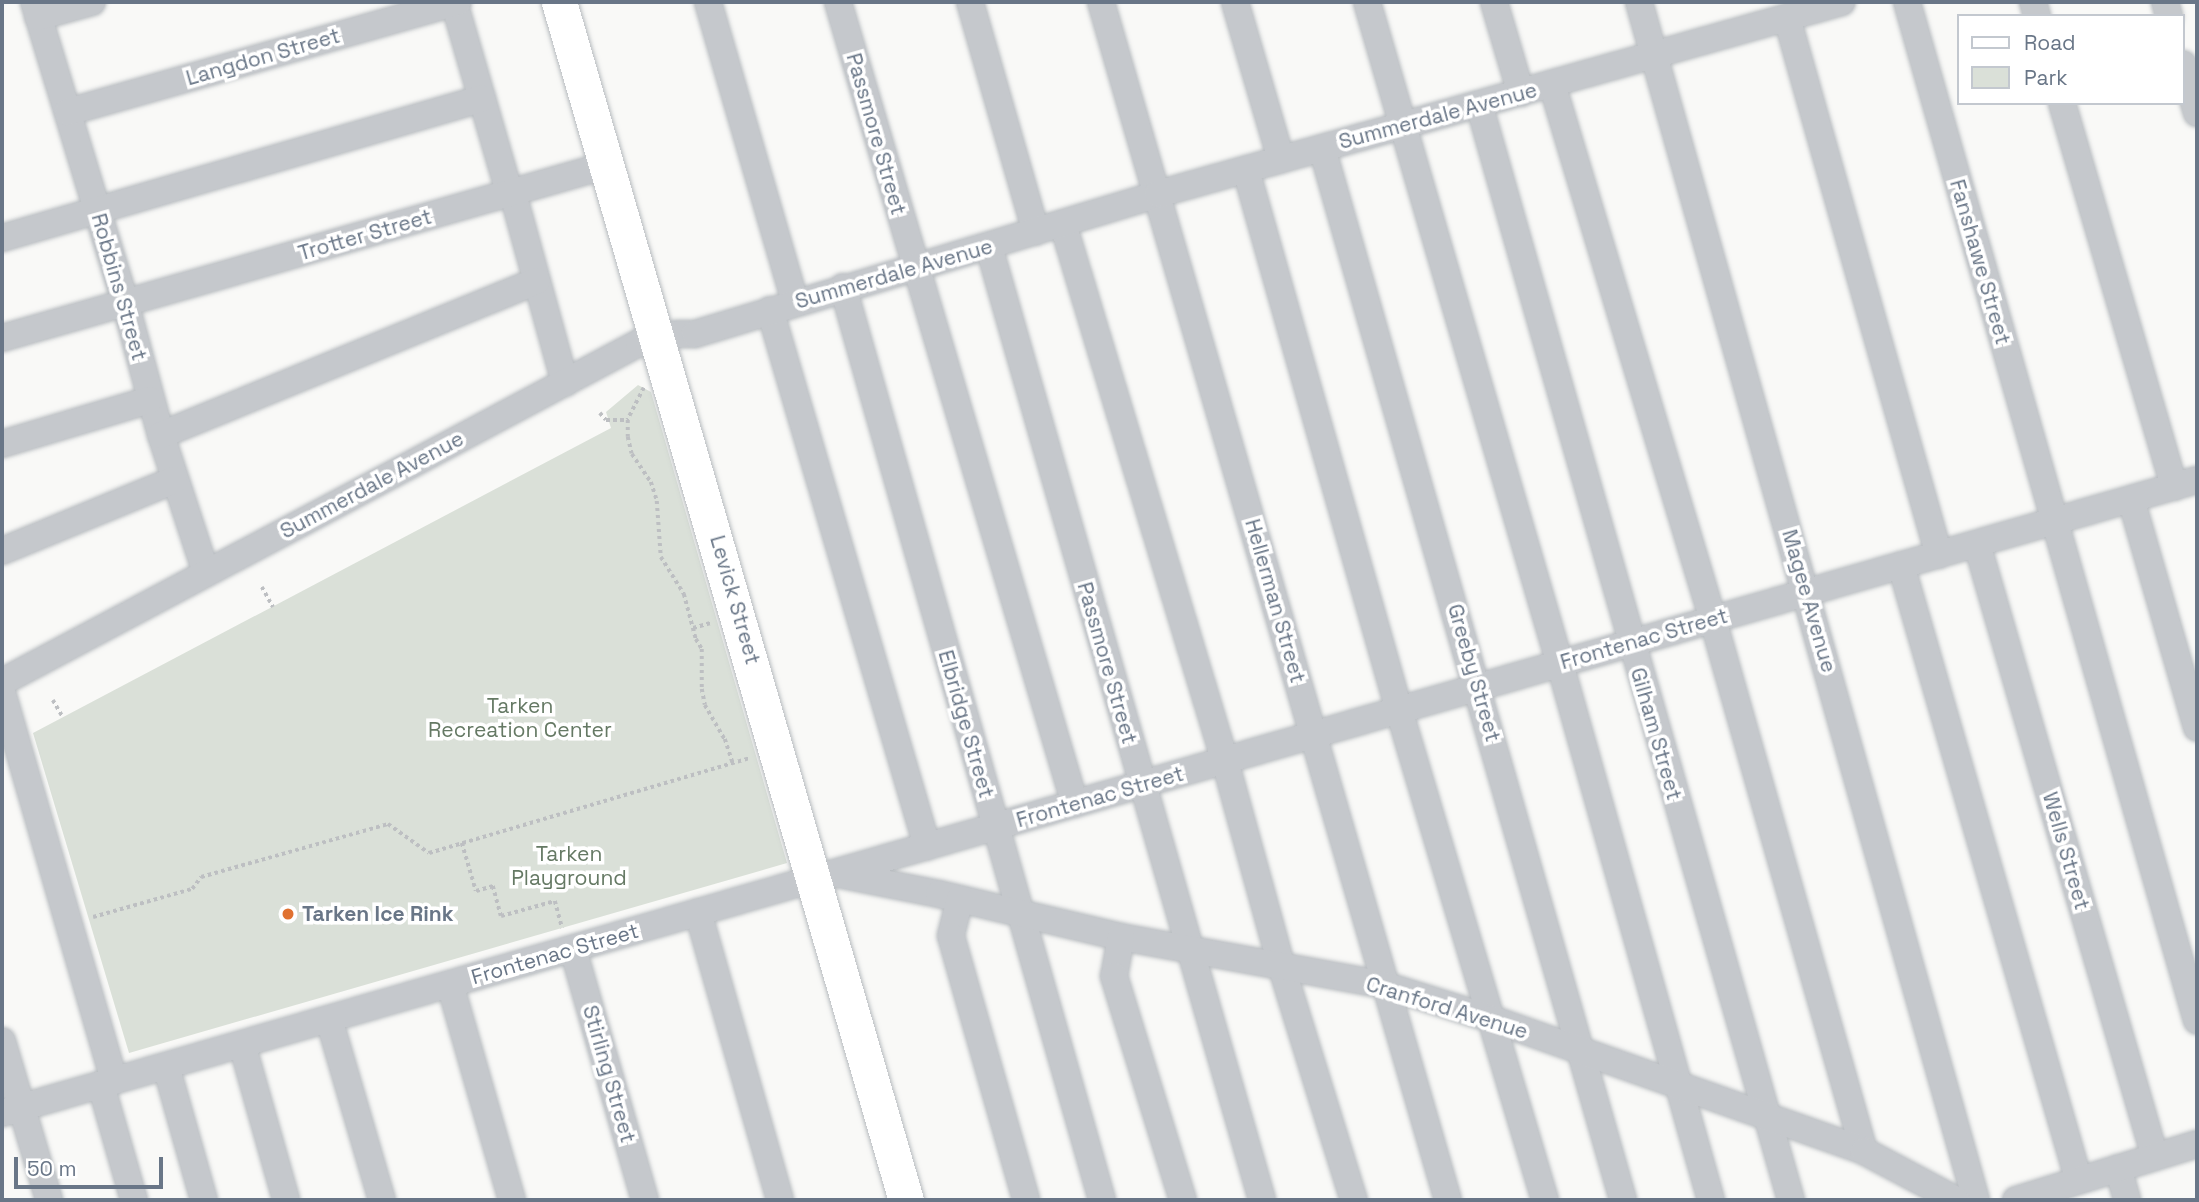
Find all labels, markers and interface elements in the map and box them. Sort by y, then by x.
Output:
legend [1958,14,2185,105]
street label: Langdon Street [183,23,343,91]
text: Road [2024,29,2076,56]
street label: Passmore Street [841,50,911,218]
text: Park [2024,64,2068,91]
street label: Summerdale Avenue [1336,77,1540,155]
street label: Fanshawe Street [1944,177,2016,347]
street label: Trotter Street [295,204,435,266]
street label: Robbins Street [86,210,152,364]
street label: Summerdale Avenue [792,234,996,314]
street label: Summerdale Avenue [276,426,468,544]
street label: Hellerman Street [1240,516,1310,686]
street label: Magee Avenue [1777,526,1841,676]
street label: Levick Street [705,532,765,668]
street label: Passmore Street [1072,579,1142,747]
street label: Greeby Street [1442,601,1506,745]
street label: Frontenac Street [1557,603,1731,675]
street label: Elbridge Street [933,647,999,801]
street label: Gilham Street [1625,665,1687,803]
park label: Tarken Recreation Center [428,693,612,743]
street label: Frontenac Street [1013,761,1187,833]
street label: Wells Street [2037,789,2095,913]
park label: Tarken Playground [511,841,627,891]
place label: Tarken Ice Rink [302,901,454,927]
marker: Tarken Ice Rink [280,906,296,922]
street label: Frontenac Street [468,918,642,990]
street label: Cranford Avenue [1363,971,1531,1045]
street label: Stirling Street [577,1002,641,1146]
scale bar [18,1142,166,1186]
text: 50 m [27,1155,77,1182]

